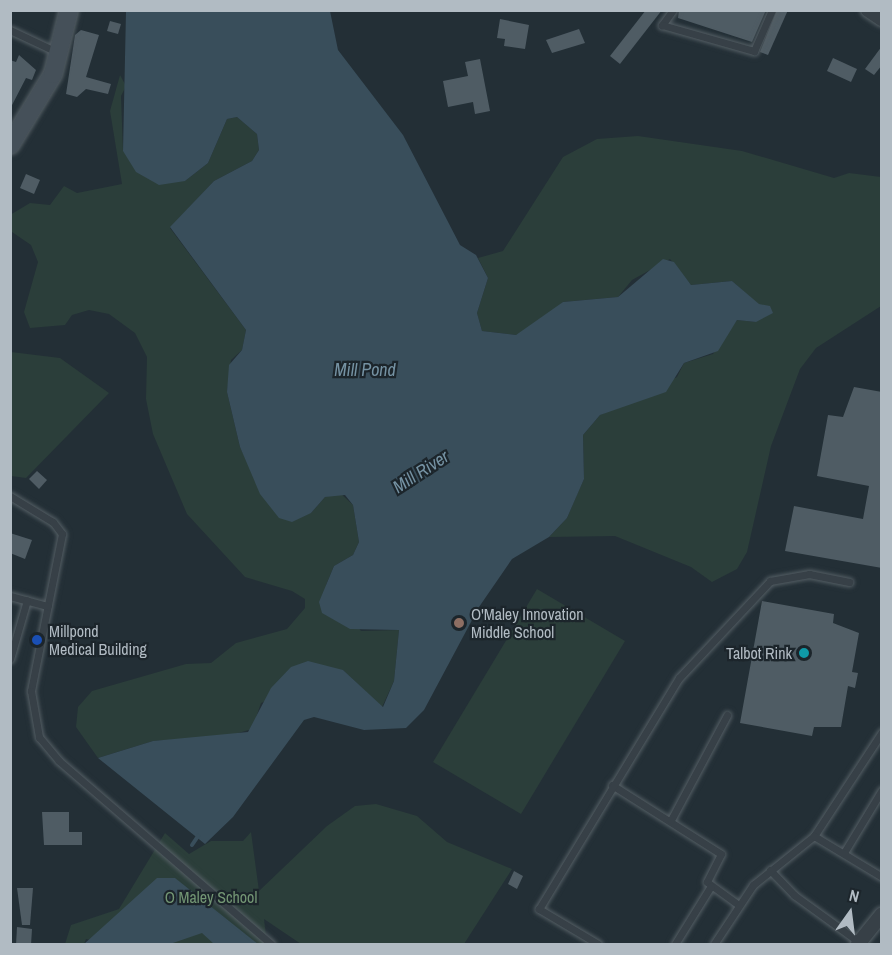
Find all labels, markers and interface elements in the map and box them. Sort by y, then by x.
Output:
water label: Mill Pond [334,359,396,381]
water label: Mill River [389,446,453,498]
place label: O'Maley Innovation Middle School [471,604,584,642]
marker: O'Maley Innovation Middle School [452,616,466,630]
place label: Millpond Medical Building [49,621,147,659]
marker: Millpond Medical Building [30,633,44,647]
place label: Talbot Rink [726,643,792,663]
marker: Talbot Rink [797,646,811,660]
north arrow [820,883,880,943]
text: N [847,884,862,907]
park label: O Maley School [165,887,257,907]

